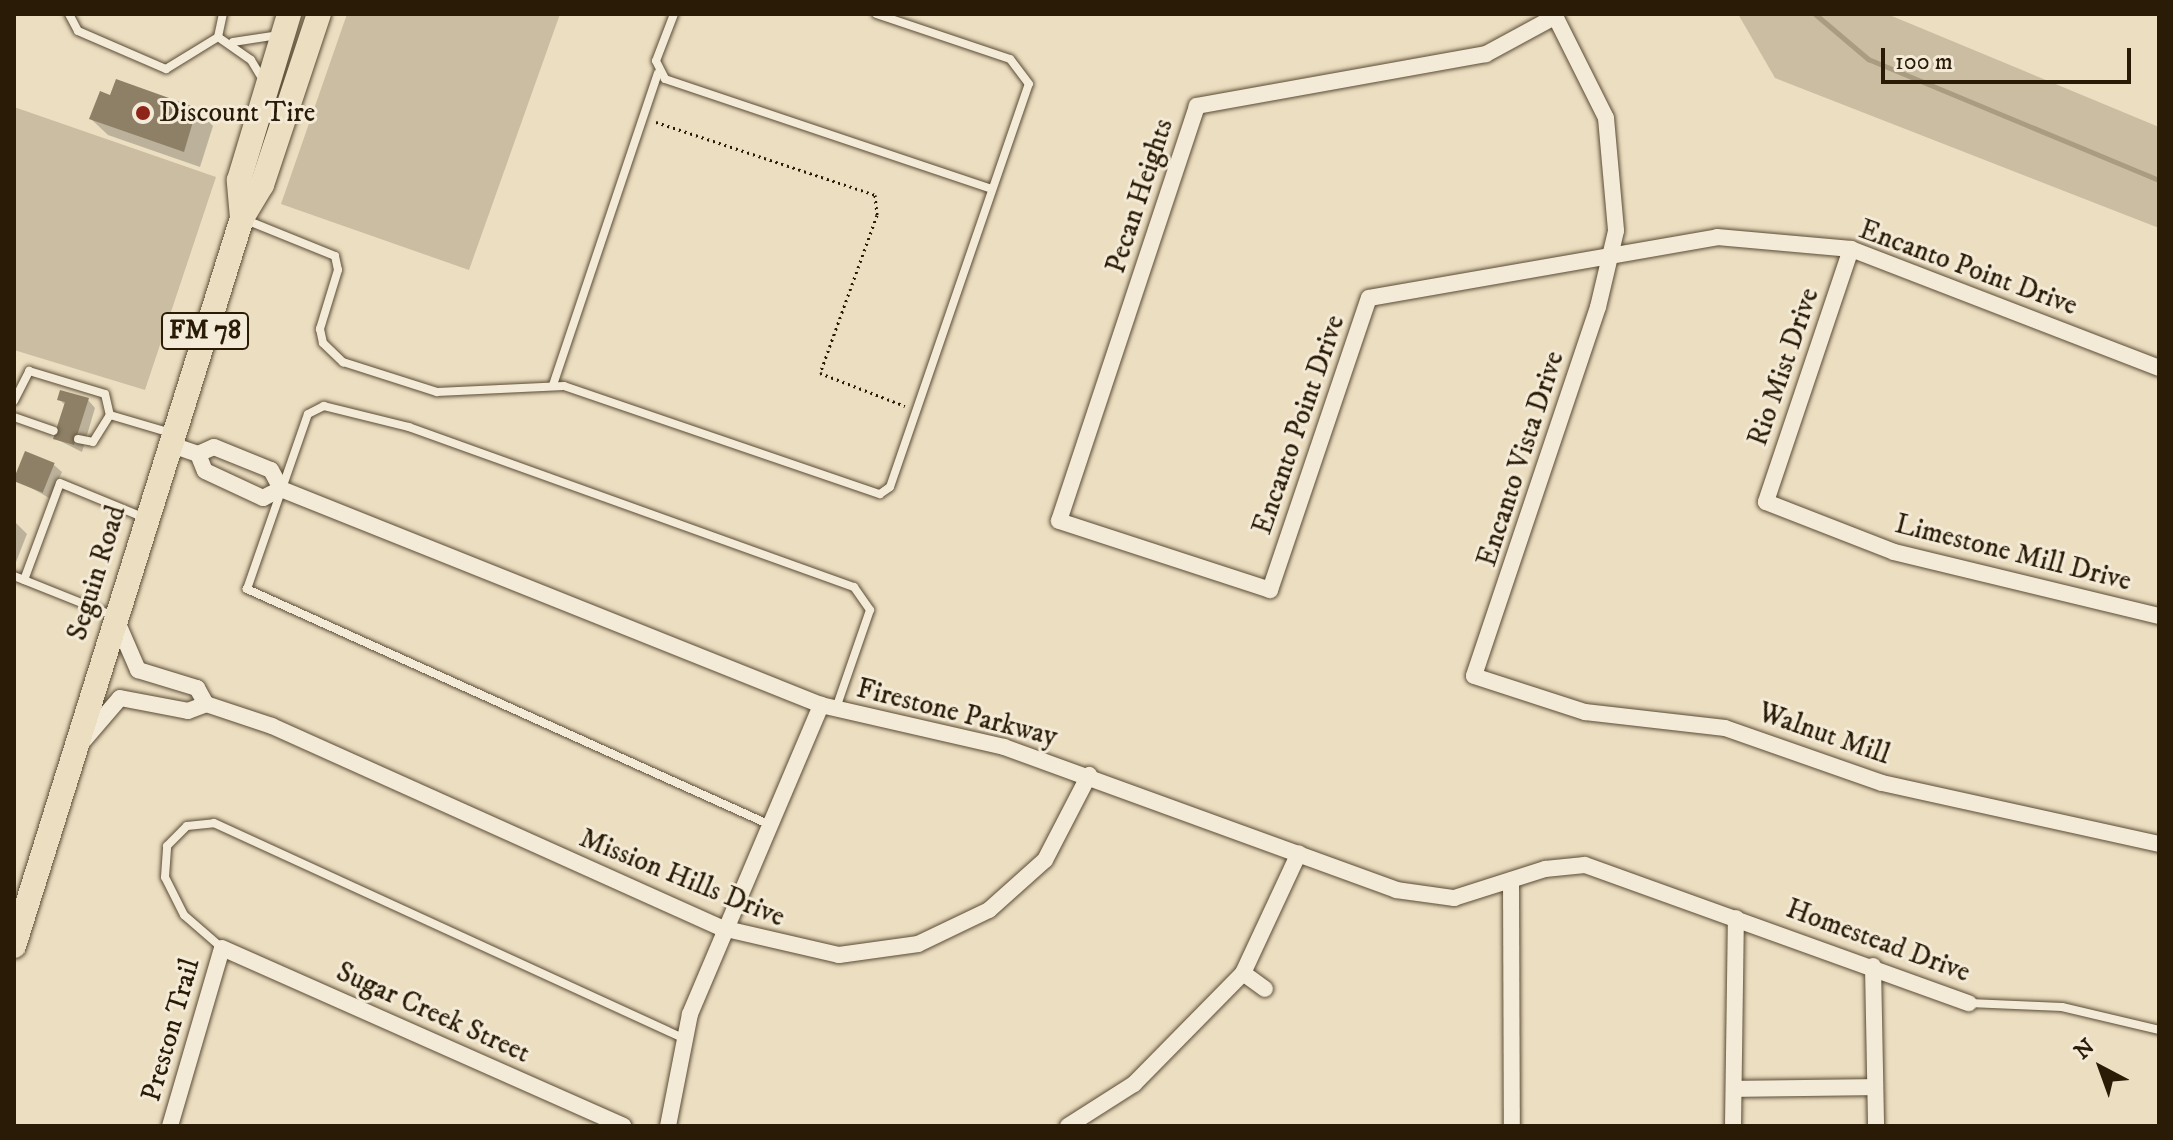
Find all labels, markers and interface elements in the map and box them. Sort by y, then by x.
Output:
scale bar [1885,32,2135,82]
text: 100 m [1895,47,1953,77]
place label: Discount Tire [159,96,315,130]
marker: Discount Tire [134,104,152,122]
street label: Pecan Heights [1099,115,1181,277]
street label: Encanto Point Drive [1854,213,2082,323]
street label: Rio Mist Drive [1741,284,1827,450]
road number: FM 78 [161,309,249,353]
street label: Encanto Point Drive [1246,311,1352,539]
street label: Encanto Vista Drive [1470,347,1572,571]
street label: Seguin Road [61,501,133,645]
street label: Limestone Mill Drive [1892,507,2134,599]
street label: Firestone Parkway [853,672,1061,754]
street label: Walnut Mill [1754,696,1894,772]
street label: Mission Hills Drive [575,822,789,934]
street label: Homestead Drive [1781,892,1975,990]
street label: Preston Trail [135,955,207,1105]
street label: Sugar Creek Street [331,955,535,1071]
north arrow [2061,1028,2141,1108]
text: N [2069,1033,2101,1066]

